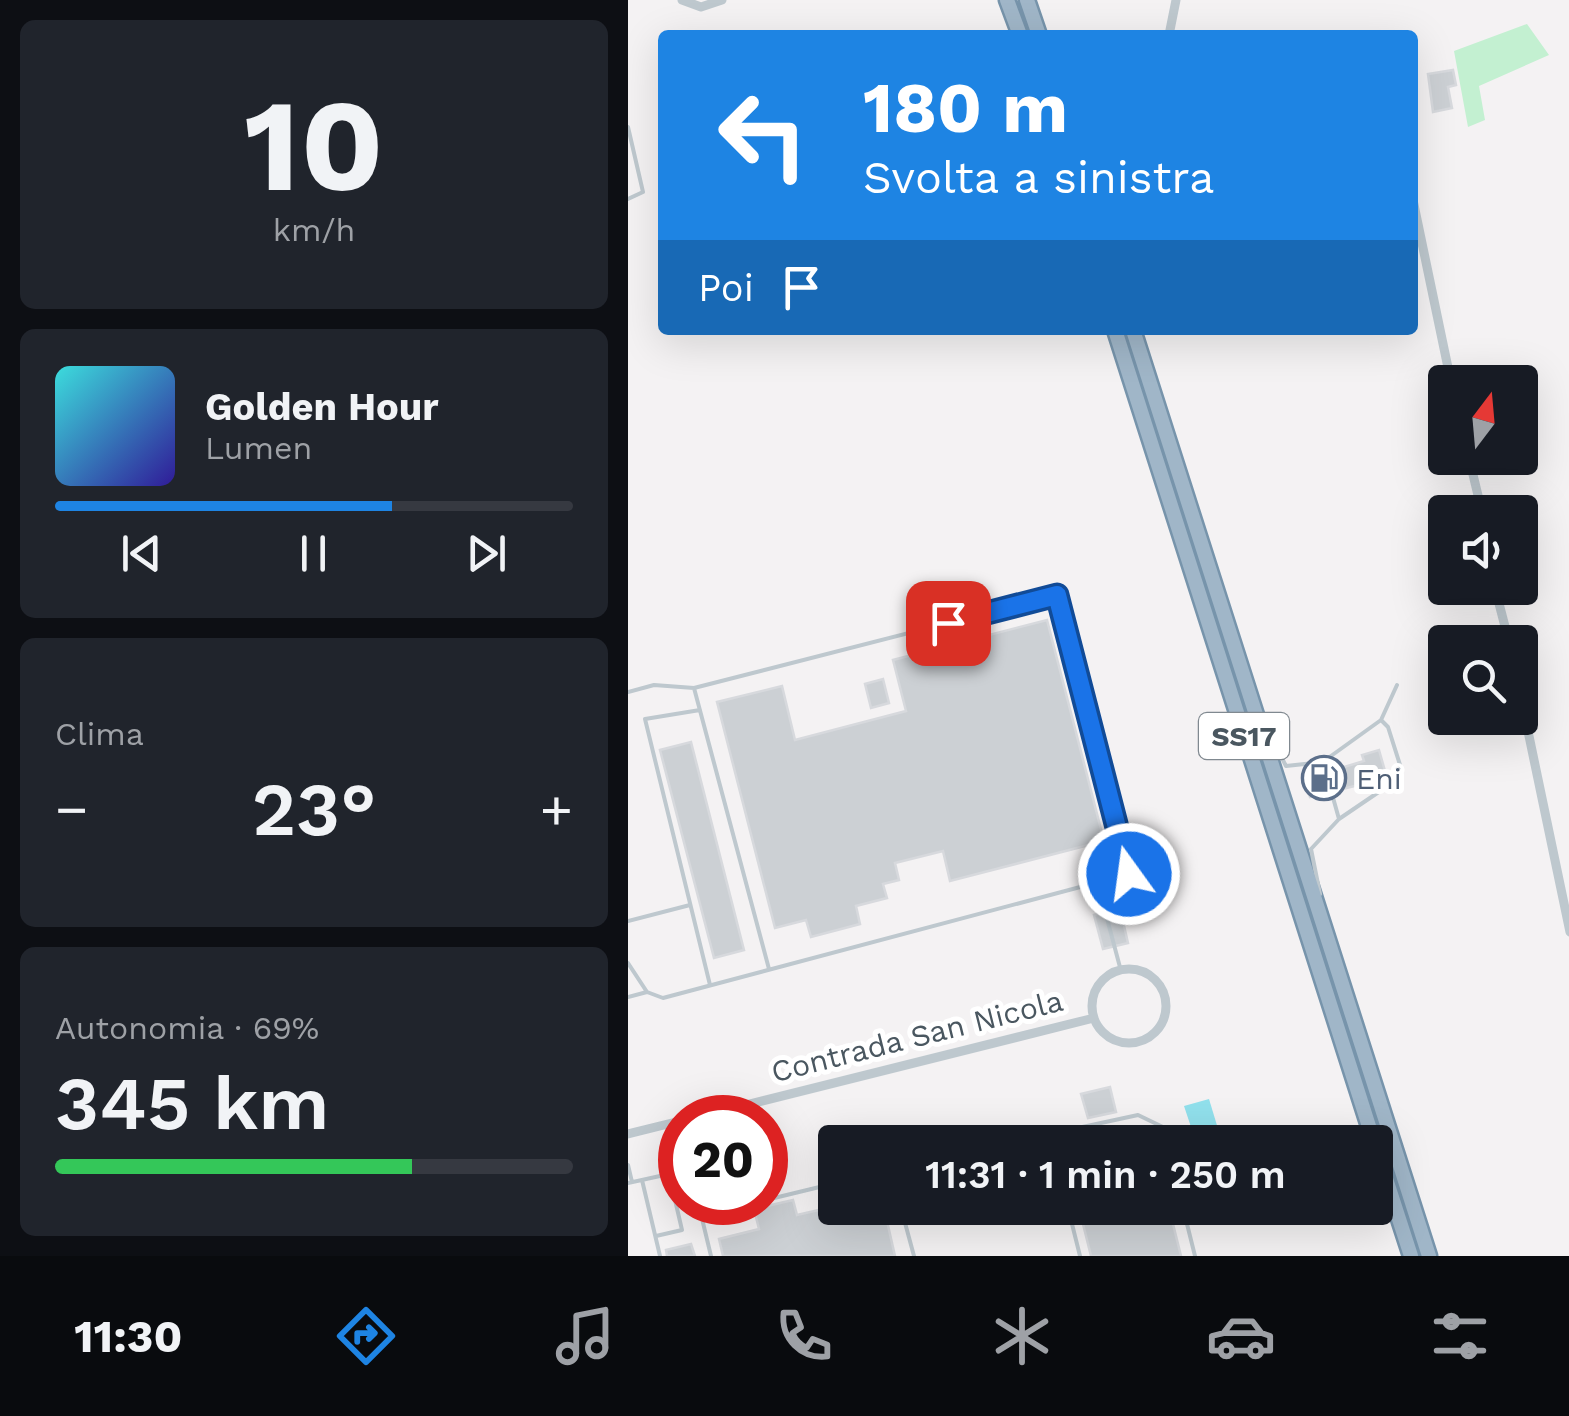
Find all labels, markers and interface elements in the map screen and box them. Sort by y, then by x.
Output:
text: 180 m [863,67,1068,149]
text: 10 [244,69,384,222]
icon: left [698,70,828,200]
text: Svolta a sinistra [863,151,1215,204]
text: km/h [273,211,355,249]
icon: arrive [774,260,829,315]
text: Poi [698,266,754,310]
north arrow [1428,365,1538,475]
map controls [1428,365,1538,735]
text: Golden Hour [205,385,439,429]
text: Lumen [205,429,312,467]
button: sound [1428,495,1538,605]
icon: previous [114,526,169,581]
icon: pause [286,526,341,581]
icon: next [459,526,514,581]
pin [906,581,991,666]
icon: arrive [921,596,976,651]
button: search [1428,625,1538,735]
road number: SS17 [1199,713,1289,759]
text: Clima [55,715,144,753]
fuel station icon: Eni [1301,755,1347,801]
place label: Eni [1356,761,1402,796]
text: 23° [252,765,376,853]
text: − [55,777,88,841]
text: + [540,777,573,841]
position arrow [1077,822,1181,926]
street label: Contrada San Nicola [768,983,1066,1089]
text: Autonomia · 69% [55,1009,319,1047]
text: 345 km [55,1059,329,1147]
speed limit sign: 20 [658,1095,788,1225]
text: 11:31 · 1 min · 250 m [925,1153,1286,1197]
icon: directions [331,1301,401,1371]
icon: music [550,1301,620,1371]
icon: phone [769,1301,839,1371]
icon: climate [987,1301,1057,1371]
icon: car [1206,1301,1276,1371]
icon: filters [1425,1301,1495,1371]
text: 11:30 [74,1310,182,1363]

